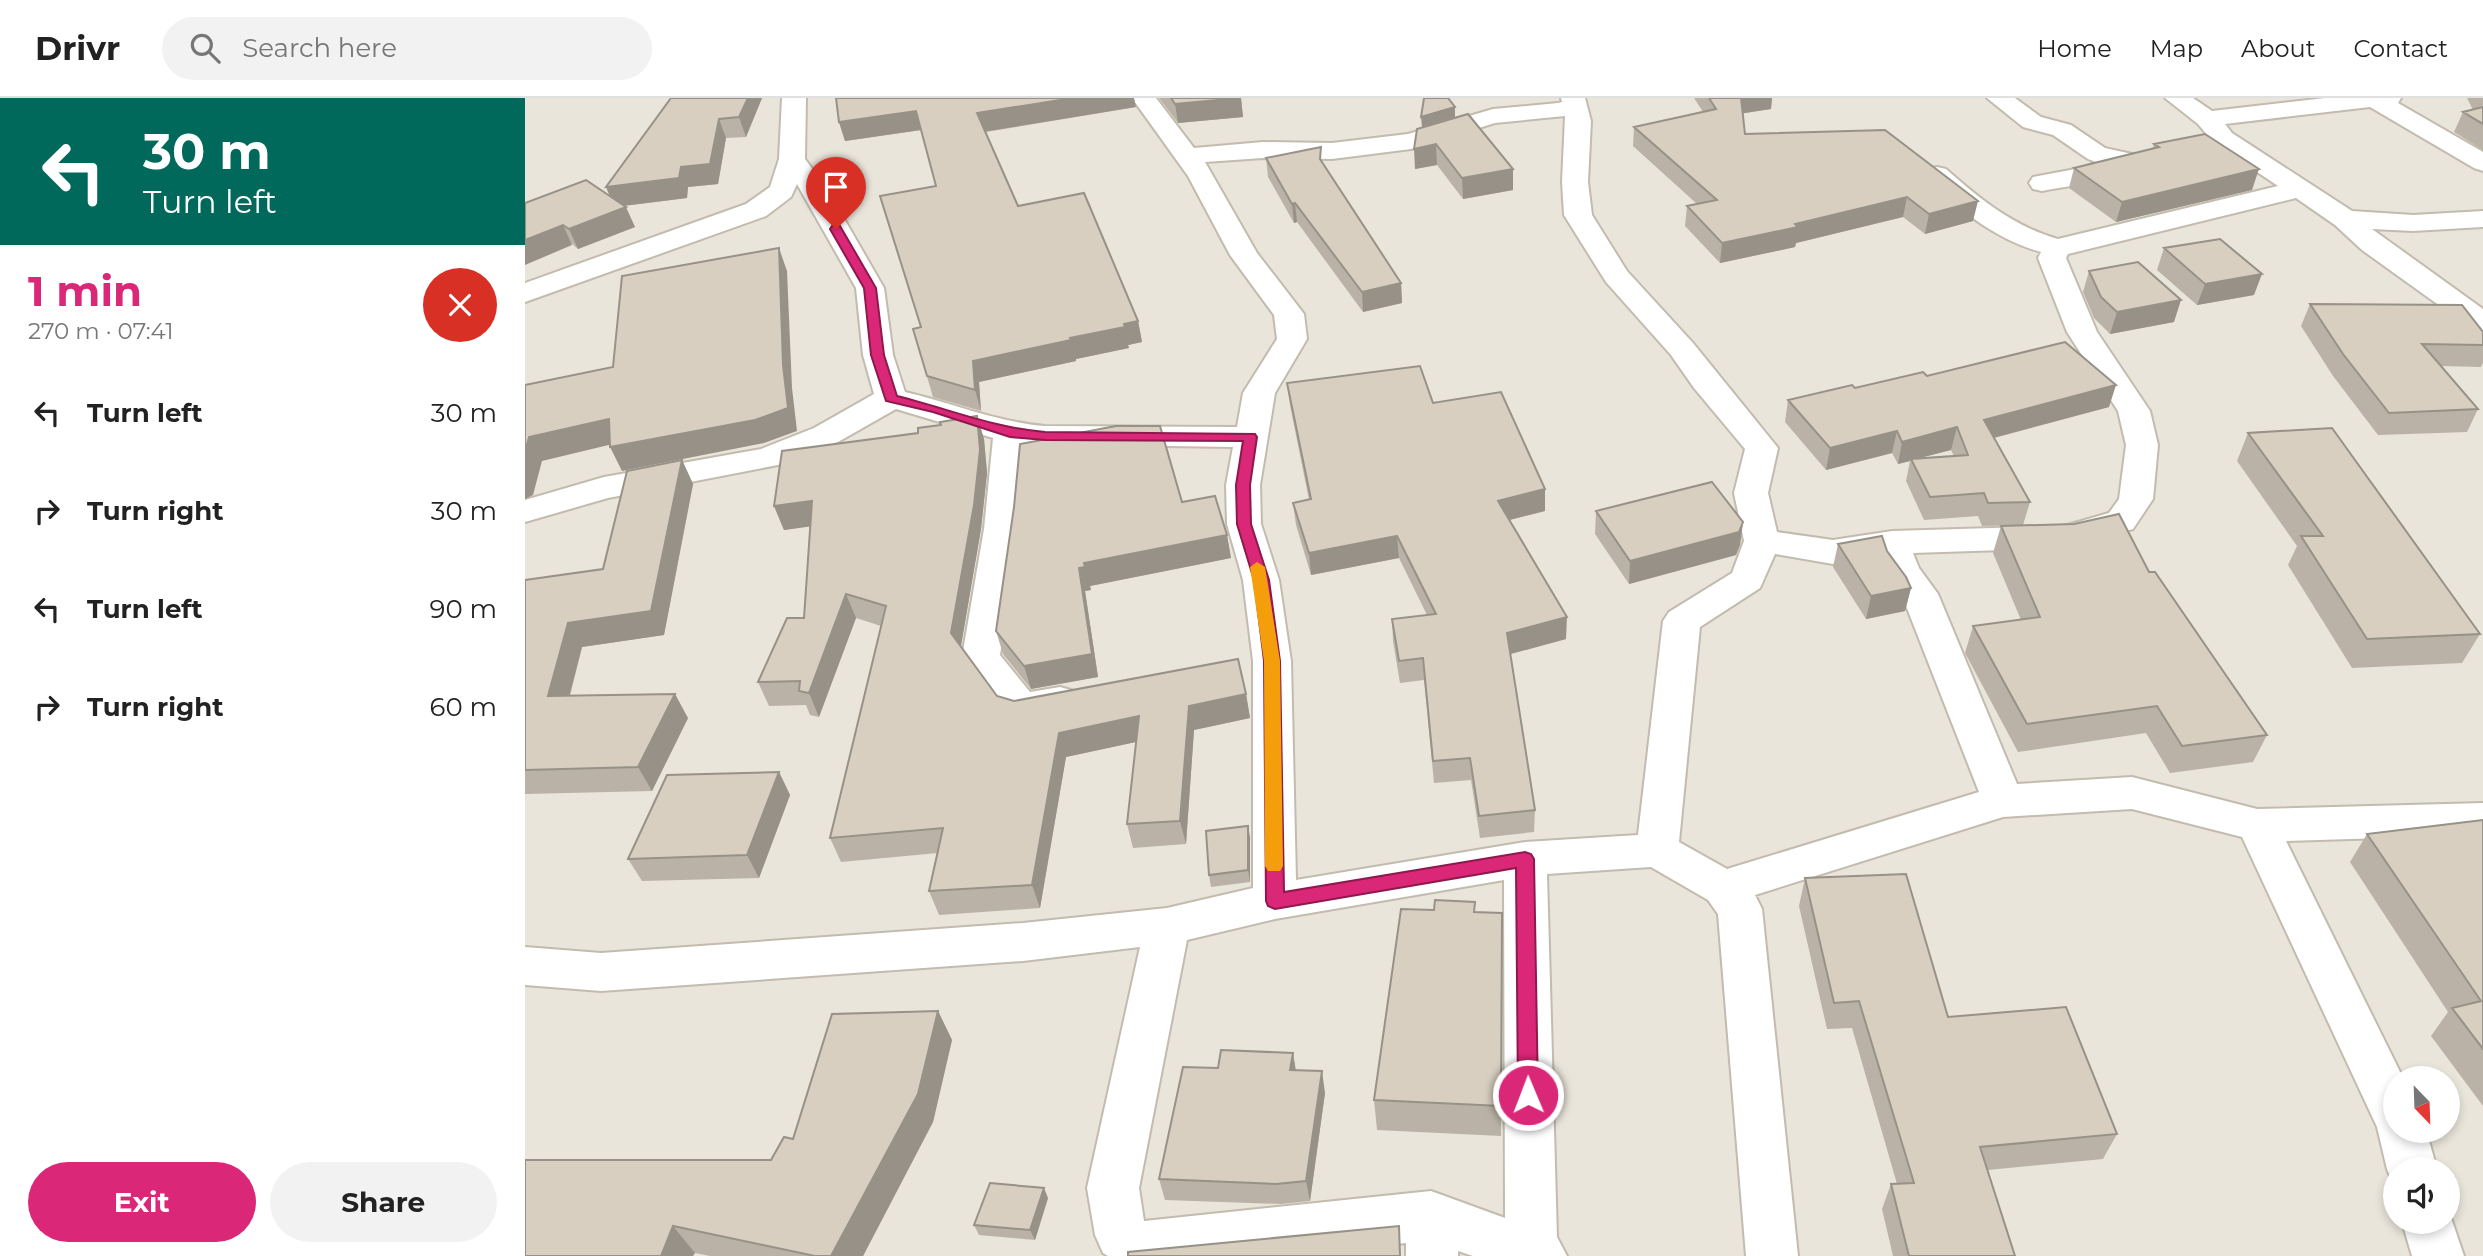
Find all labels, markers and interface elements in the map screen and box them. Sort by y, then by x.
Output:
search box [162,17,652,80]
text: Drivr [35,28,120,68]
icon: search [186,29,224,67]
text: Search here [242,32,397,64]
text: Home [2037,34,2112,63]
text: Map [2150,34,2203,63]
text: About [2241,34,2315,63]
text: Contact [2353,34,2448,63]
text: 30 m [143,122,271,181]
icon: left [28,126,119,217]
pin [806,157,866,229]
icon: arrive [817,168,855,206]
text: Turn left [143,182,277,221]
text: 1 min [28,265,142,317]
button: close [423,268,497,342]
text: 270 m · 07:41 [28,317,174,345]
icon: left [28,394,66,432]
text: Turn left [87,397,203,429]
text: 30 m [431,397,497,429]
icon: right [28,492,66,530]
text: Turn right [87,495,223,527]
text: 30 m [431,495,497,527]
icon: left [28,590,66,628]
text: Turn left [87,593,203,625]
text: 90 m [430,593,497,625]
icon: right [28,688,66,726]
text: Turn right [87,691,223,723]
text: 60 m [430,691,497,723]
position arrow [1491,1058,1565,1132]
north arrow [2383,1066,2461,1143]
map controls [2383,1066,2460,1234]
button: sound [2383,1157,2460,1234]
button: Exit [28,1162,256,1242]
button: Share [270,1162,497,1242]

